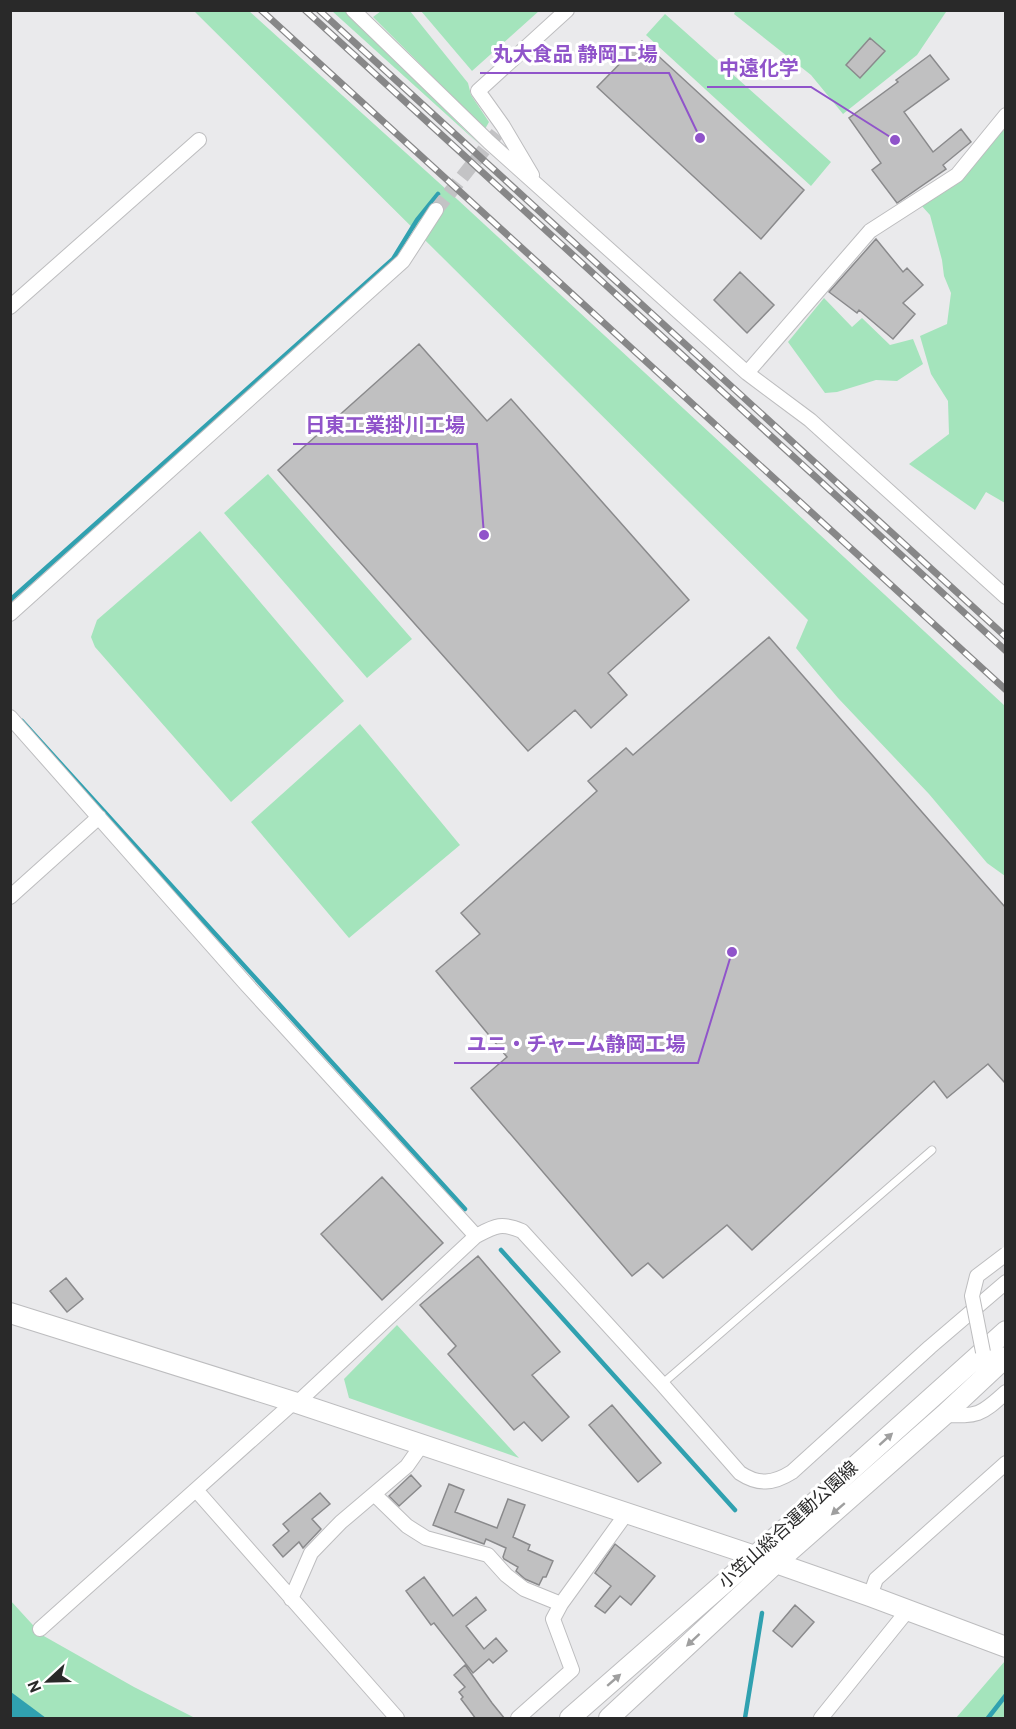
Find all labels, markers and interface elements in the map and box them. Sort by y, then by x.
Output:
callout: 丸大食品 静岡工場 [480,35,669,73]
text: 丸大食品 静岡工場 [493,43,658,69]
callout: 中遠化学 [707,49,811,87]
text: 中遠化学 [719,57,799,83]
callout: 日東工業掛川工場 [293,406,477,444]
text: 日東工業掛川工場 [305,414,465,440]
callout: ユニ・チャーム静岡工場 [454,1025,698,1063]
text: ユニ・チャーム静岡工場 [466,1033,686,1059]
one-way arrow [878,1432,893,1446]
street label: 小笠山総合運動公園線 [714,1457,864,1595]
one-way arrow [831,1502,846,1515]
one-way arrow [686,1633,701,1647]
north arrow [18,1651,78,1711]
one-way arrow [606,1674,621,1687]
text: N [25,1677,47,1695]

